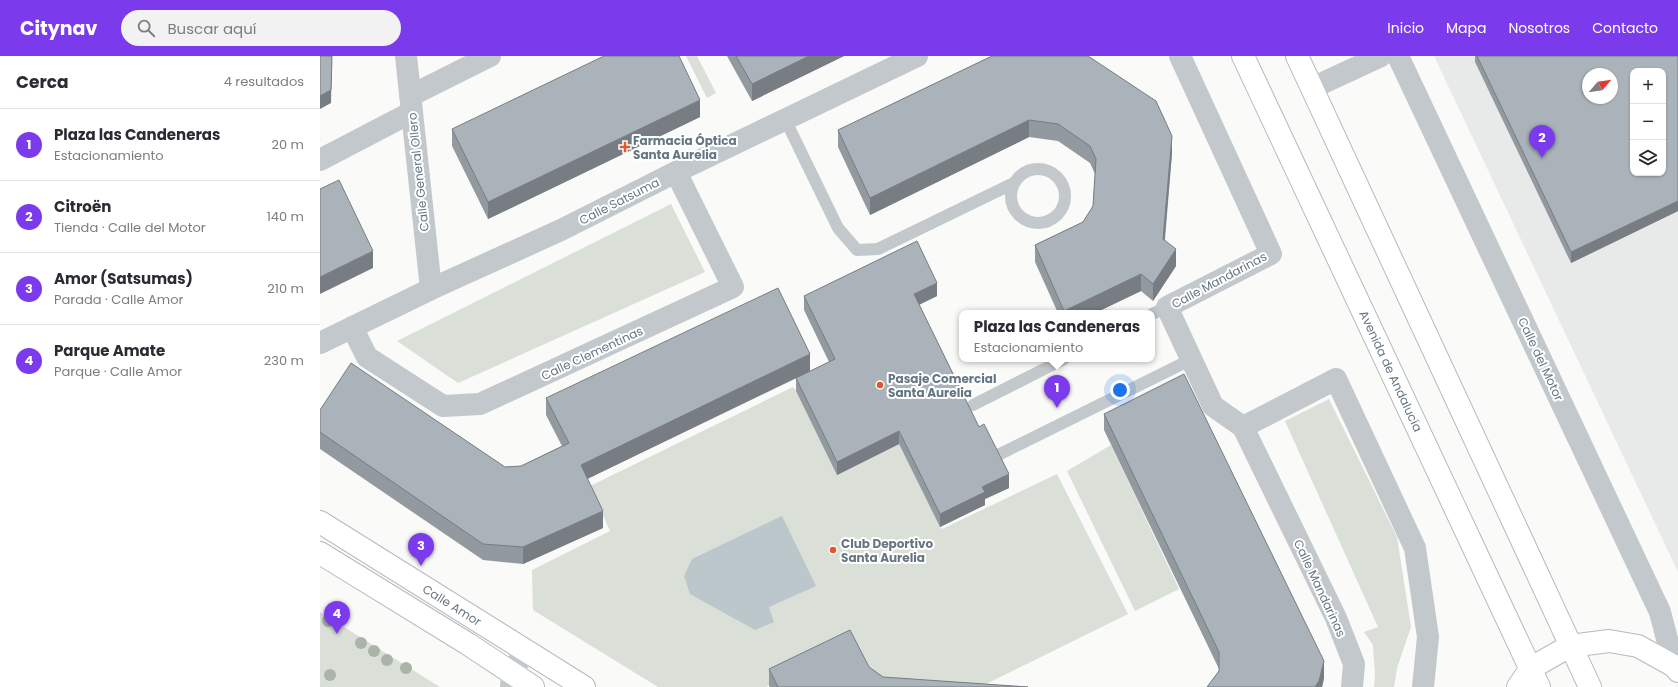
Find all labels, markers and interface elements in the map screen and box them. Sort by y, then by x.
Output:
search box [121,10,401,46]
text: Citynav [20,15,97,42]
icon: search [135,17,157,39]
text: Buscar aquí [167,18,256,39]
text: Inicio [1387,18,1424,38]
text: Mapa [1446,18,1487,38]
text: Nosotros [1509,18,1570,38]
text: Contacto [1592,18,1658,38]
north arrow [1582,68,1618,104]
map controls [1630,68,1666,176]
button: + [1630,68,1666,104]
text: Cerca [16,70,69,94]
text: 4 resultados [224,72,304,91]
button: − [1630,104,1666,140]
street label: Calle General Ollero [403,111,433,232]
text: Plaza las Candeneras [54,124,220,145]
pin: 2 [1529,125,1555,158]
place label: Farmacia Óptica Santa Aurelia [633,132,737,163]
text: 1 [27,135,31,154]
text: 20 m [271,135,304,154]
button: layers [1630,140,1666,176]
marker: Farmacia Óptica Santa Aurelia [620,142,630,152]
text: Estacionamiento [54,146,164,165]
street label: Calle Satsuma [576,173,662,229]
text: Citroën [54,196,111,217]
text: 2 [25,207,33,226]
text: 140 m [267,207,304,226]
text: Tienda · Calle del Motor [54,218,206,237]
street label: Calle Mandarinas [1168,248,1270,312]
text: Amor (Satsumas) [54,268,193,289]
text: 3 [25,279,33,298]
text: 210 m [267,279,304,298]
text: Parada · Calle Amor [54,290,183,309]
street label: Avenida de Andalucía [1355,308,1427,434]
popup [959,310,1155,362]
street label: Calle del Motor [1514,315,1568,404]
text: Plaza las Candeneras [974,316,1140,337]
street label: Calle Clementinas [538,322,646,384]
text: Estacionamiento [974,338,1083,357]
text: Parque Amate [54,340,165,361]
text: 4 [25,351,33,370]
text: 230 m [264,351,304,370]
text: Parque · Calle Amor [54,362,182,381]
place label: Pasaje Comercial Santa Aurelia [888,370,996,401]
pin: 1 [1044,375,1070,408]
marker: Pasaje Comercial Santa Aurelia [875,380,885,390]
your location [1110,380,1130,400]
pin: 3 [408,533,434,566]
place label: Club Deportivo Santa Aurelia [841,535,933,566]
street label: Calle Mandarinas [1290,536,1350,640]
marker: Club Deportivo Santa Aurelia [828,545,838,555]
street label: Calle Amor [419,580,485,630]
pin: 4 [324,601,350,634]

